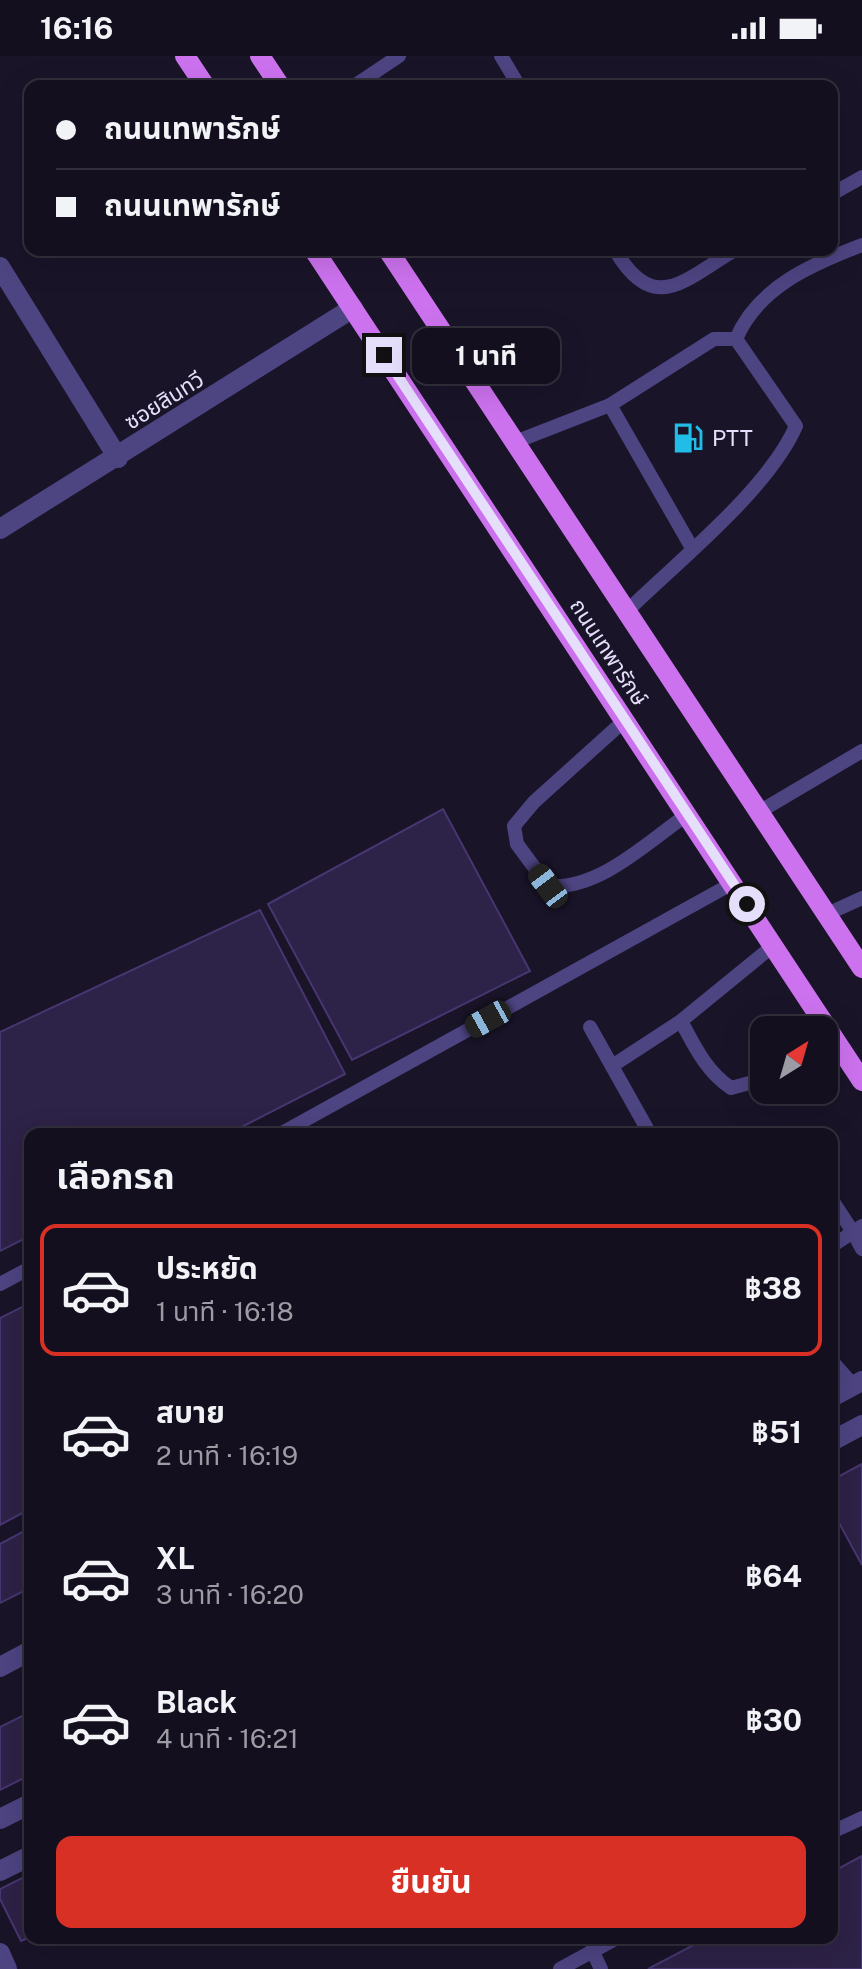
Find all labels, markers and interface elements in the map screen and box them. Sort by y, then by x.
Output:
text: 16:16 [40,10,113,46]
text: ถนนเทพารักษ์ [104,110,280,146]
text: ถนนเทพารักษ์ [104,187,280,223]
callout: 1 นาที [412,327,560,383]
route end [366,337,402,373]
text: 1 นาที [455,340,517,371]
street label: ซอยสินทวี [120,366,208,434]
fuel station icon: PTT [671,421,705,455]
place label: PTT [712,425,753,451]
street label: ถนนเทพารักษ์ [565,594,653,710]
car [524,860,572,912]
route start [729,886,765,922]
car [461,997,515,1041]
north arrow [750,1016,838,1104]
map controls [750,1016,838,1104]
text: เลือกรถ [56,1155,175,1197]
text: ประหยัด [156,1250,258,1286]
icon: car [60,1254,132,1326]
text: ฿38 [745,1270,802,1306]
text: 1 นาที · 16:18 [156,1296,294,1327]
text: สบาย [156,1394,225,1430]
icon: car [60,1398,132,1470]
text: ฿51 [751,1414,802,1450]
text: 2 นาที · 16:19 [156,1440,298,1471]
text: XL [156,1540,195,1576]
icon: car [60,1542,132,1614]
text: ฿64 [745,1558,802,1594]
text: 3 นาที · 16:20 [156,1579,304,1610]
text: Black [156,1684,237,1720]
icon: car [60,1686,132,1758]
text: ฿30 [745,1702,802,1738]
text: 4 นาที · 16:21 [156,1723,299,1754]
button: ยืนยัน [56,1836,806,1928]

